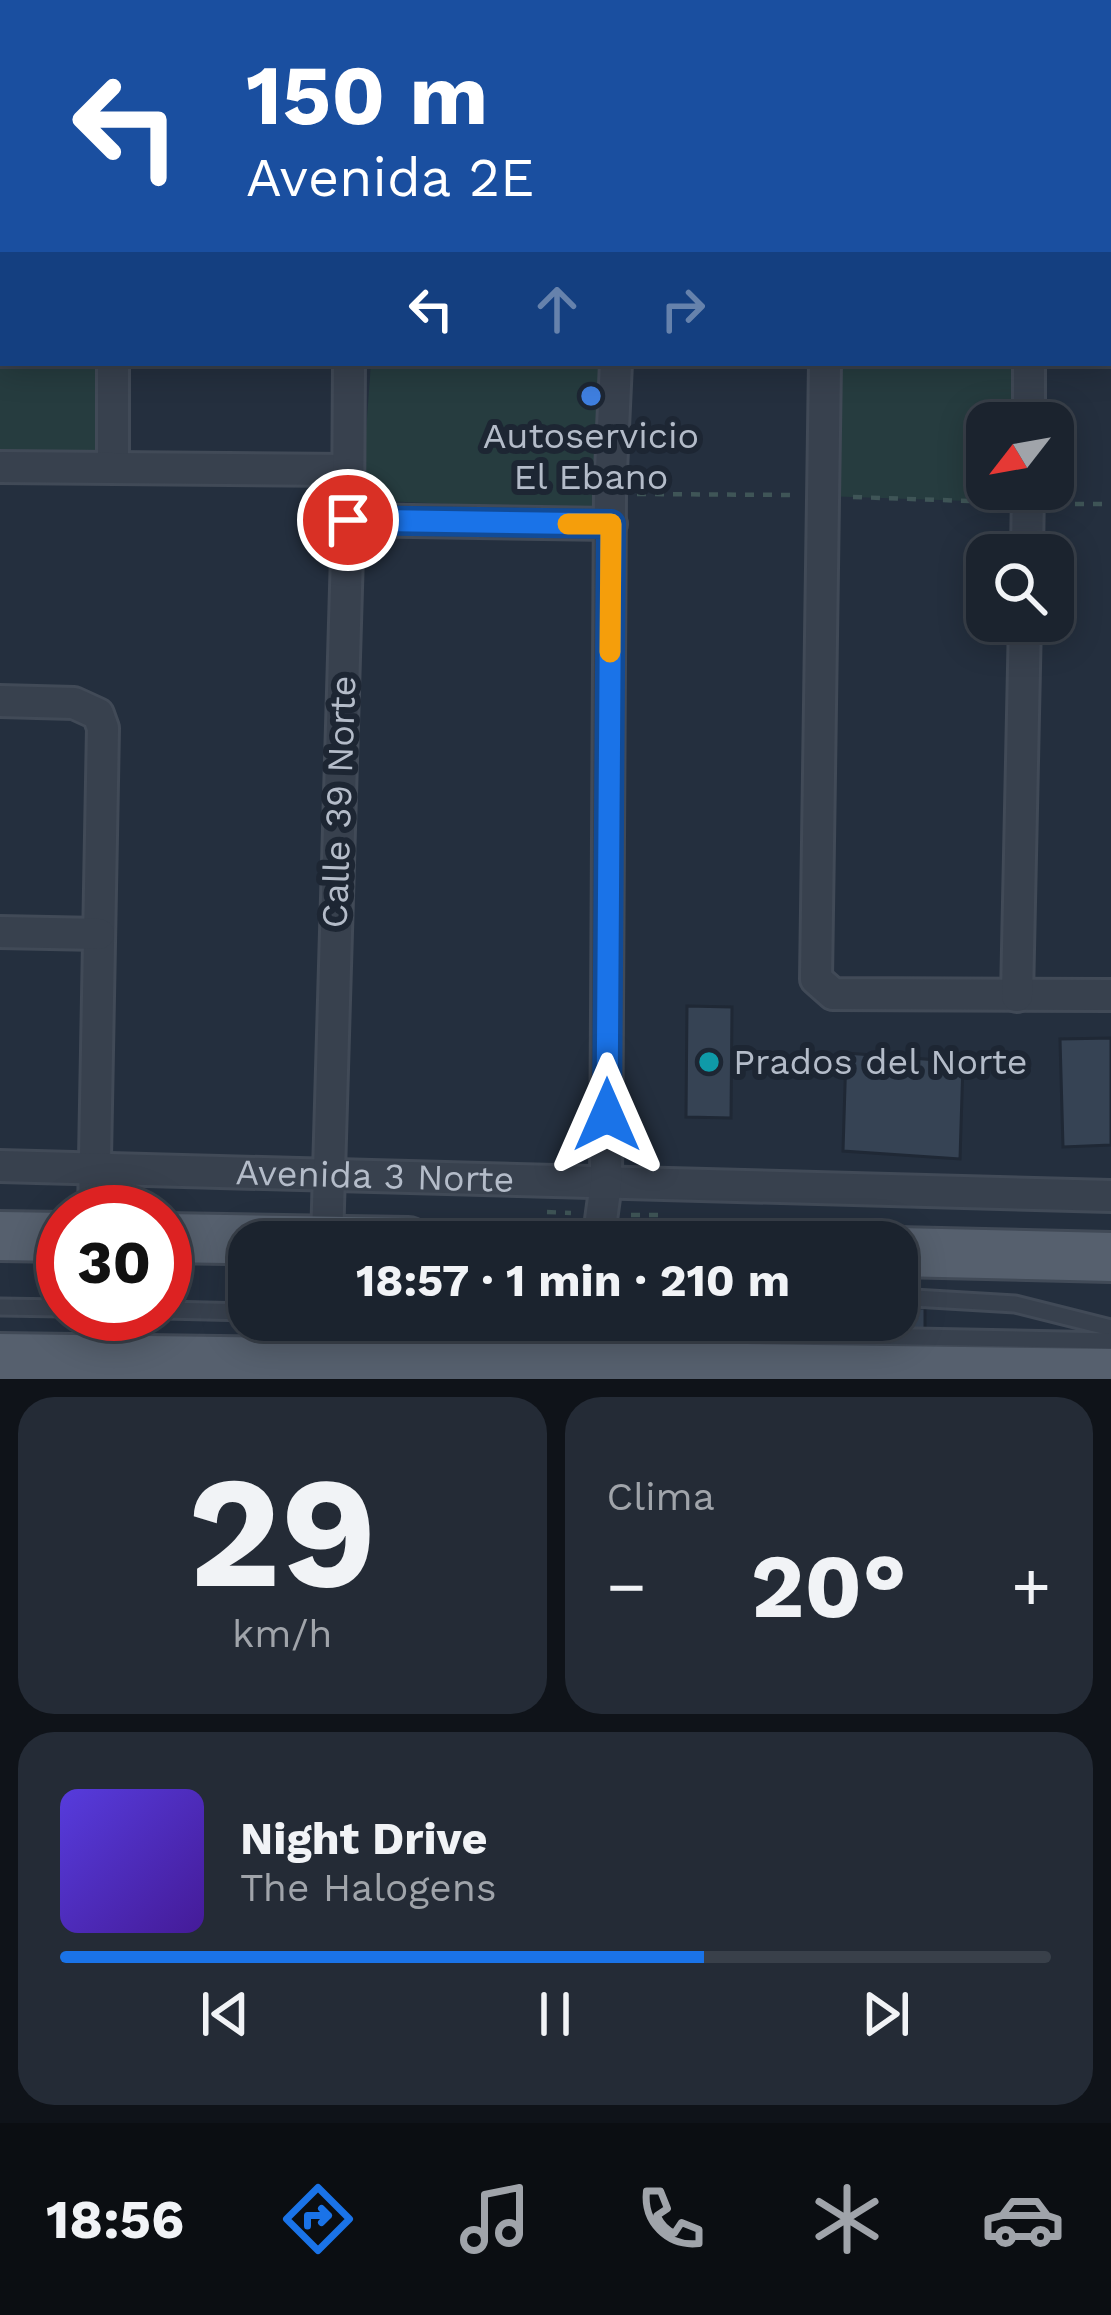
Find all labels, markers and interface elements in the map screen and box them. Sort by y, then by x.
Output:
text: 150 m [246,46,488,144]
icon: left [48,48,204,204]
text: Avenida 2E [246,146,534,209]
icon: left [398,276,464,342]
icon: ahead [524,276,590,342]
icon: right [650,276,716,342]
marker: Autoservicio El Ebano [578,383,604,409]
north arrow [966,402,1074,510]
map controls [966,402,1074,642]
place label: Autoservicio El Ebano [483,415,699,498]
pin [297,469,399,571]
icon: arrive [315,487,381,553]
button: search [966,534,1074,642]
street label: Calle 39 Norte [314,675,364,929]
place label: Prados del Norte [733,1041,1028,1083]
marker: Prados del Norte [696,1049,722,1075]
position arrow [544,1052,670,1178]
street label: Avenida 3 Norte [235,1151,515,1201]
speed limit sign: 30 [36,1185,192,1341]
text: 18:57 · 1 min · 210 m [356,1254,790,1307]
text: 29 [188,1441,377,1624]
text: Clima [607,1474,715,1519]
text: 20° [751,1533,907,1639]
text: − [607,1548,646,1625]
text: + [1011,1548,1051,1625]
text: km/h [232,1611,332,1656]
text: Night Drive [240,1812,488,1865]
text: The Halogens [240,1865,496,1910]
icon: previous [192,1981,258,2047]
icon: pause [522,1981,588,2047]
icon: next [853,1981,919,2047]
icon: directions [276,2177,360,2261]
icon: music [453,2177,537,2261]
icon: phone [629,2177,713,2261]
icon: climate [805,2177,889,2261]
icon: car [981,2177,1065,2261]
text: 18:56 [46,2188,184,2251]

